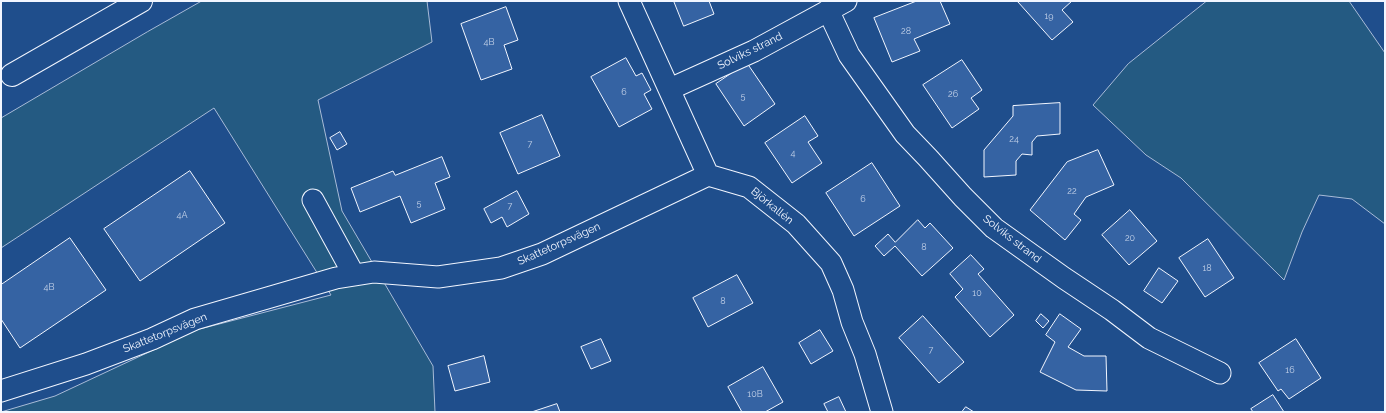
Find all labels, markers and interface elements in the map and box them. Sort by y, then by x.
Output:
house number: 19 [1044,11,1054,21]
house number: 28 [901,26,911,36]
street label: Solviks strand [716,30,784,72]
house number: 4B [484,37,494,47]
house number: 6 [621,87,627,97]
house number: 26 [948,89,958,99]
house number: 5 [741,91,745,101]
house number: 24 [1009,134,1019,144]
house number: 7 [528,139,532,149]
house number: 4 [791,148,795,158]
street label: Björkallén [748,185,796,227]
house number: 22 [1067,186,1077,196]
house number: 6 [860,194,866,204]
house number: 5 [417,198,421,208]
house number: 7 [508,201,512,211]
house number: 4A [177,210,187,220]
street label: Solviks strand [980,212,1044,266]
street label: Skattetorpsvägen [515,220,603,268]
house number: 20 [1125,233,1135,243]
house number: 8 [921,242,927,252]
house number: 18 [1202,263,1212,273]
house number: 4B [44,282,54,292]
house number: 10 [972,288,982,298]
house number: 8 [720,296,726,306]
street label: Skattetorpsvägen [121,310,209,356]
house number: 7 [929,345,933,355]
house number: 16 [1285,365,1295,375]
house number: 10B [747,389,763,399]

